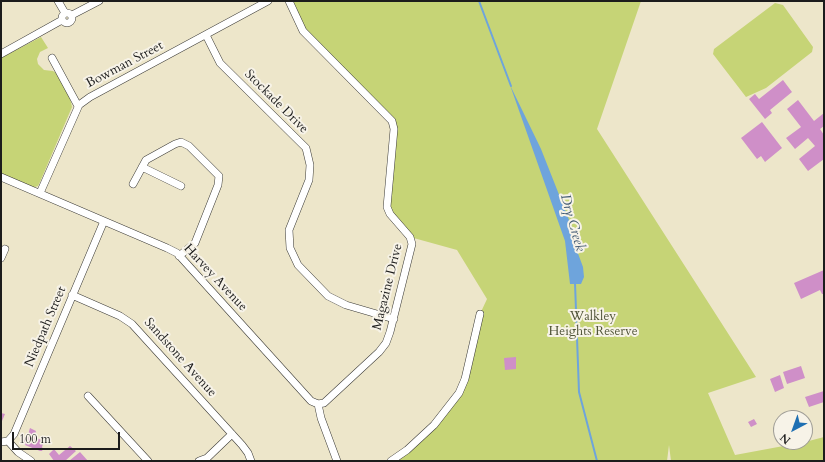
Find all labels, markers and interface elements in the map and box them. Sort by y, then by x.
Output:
street label: Bowman Street [84,38,166,92]
street label: Stockade Drive [241,67,311,137]
water label: Dry Creek [556,192,588,254]
street label: Harvey Avenue [180,241,250,315]
street label: Magazine Drive [370,242,406,332]
street label: Niedpath Street [22,284,70,370]
park label: Walkley Heights Reserve [548,309,638,340]
street label: Sandstone Avenue [140,315,220,401]
north arrow [773,410,813,450]
scale bar [14,424,122,450]
text: N [777,430,794,447]
text: 100 m [19,431,51,447]

